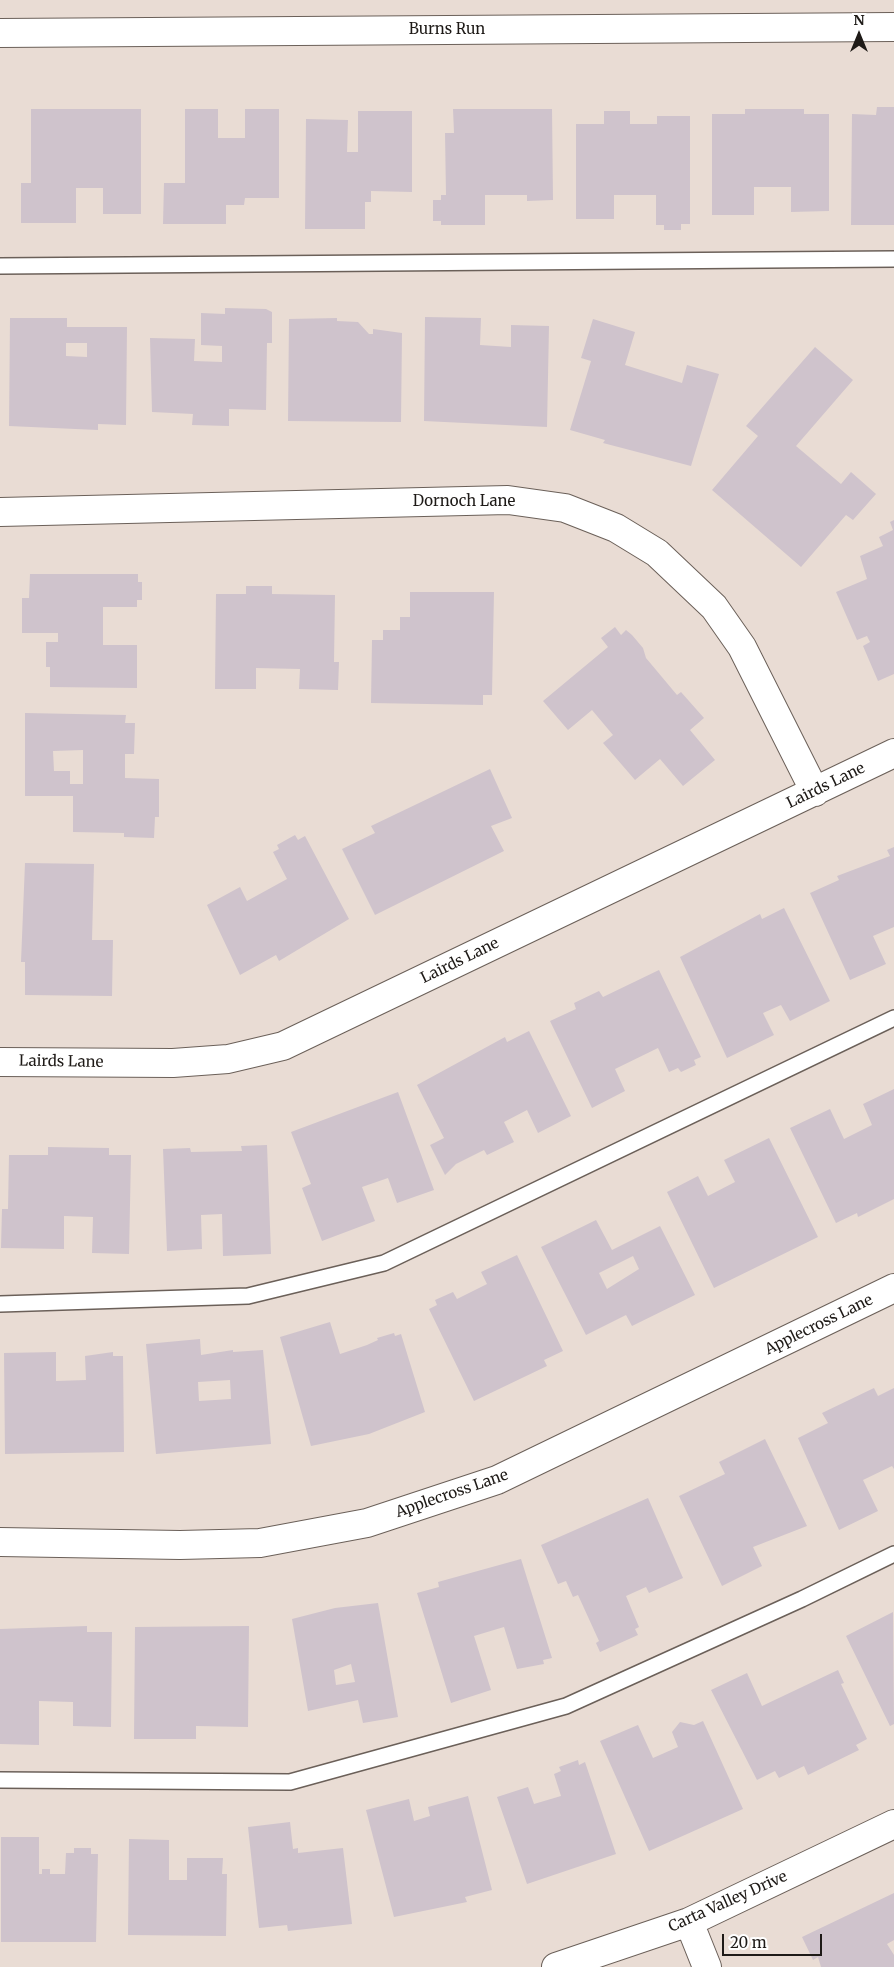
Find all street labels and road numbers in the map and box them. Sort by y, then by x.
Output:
street label: Burns Run [409,21,485,39]
street label: Dornoch Lane [413,493,515,511]
street label: Lairds Lane [784,759,868,813]
street label: Lairds Lane [418,934,502,988]
street label: Lairds Lane [19,1052,103,1072]
street label: Applecross Lane [762,1291,876,1359]
street label: Applecross Lane [393,1466,511,1522]
street label: Carta Valley Drive [666,1868,790,1936]

